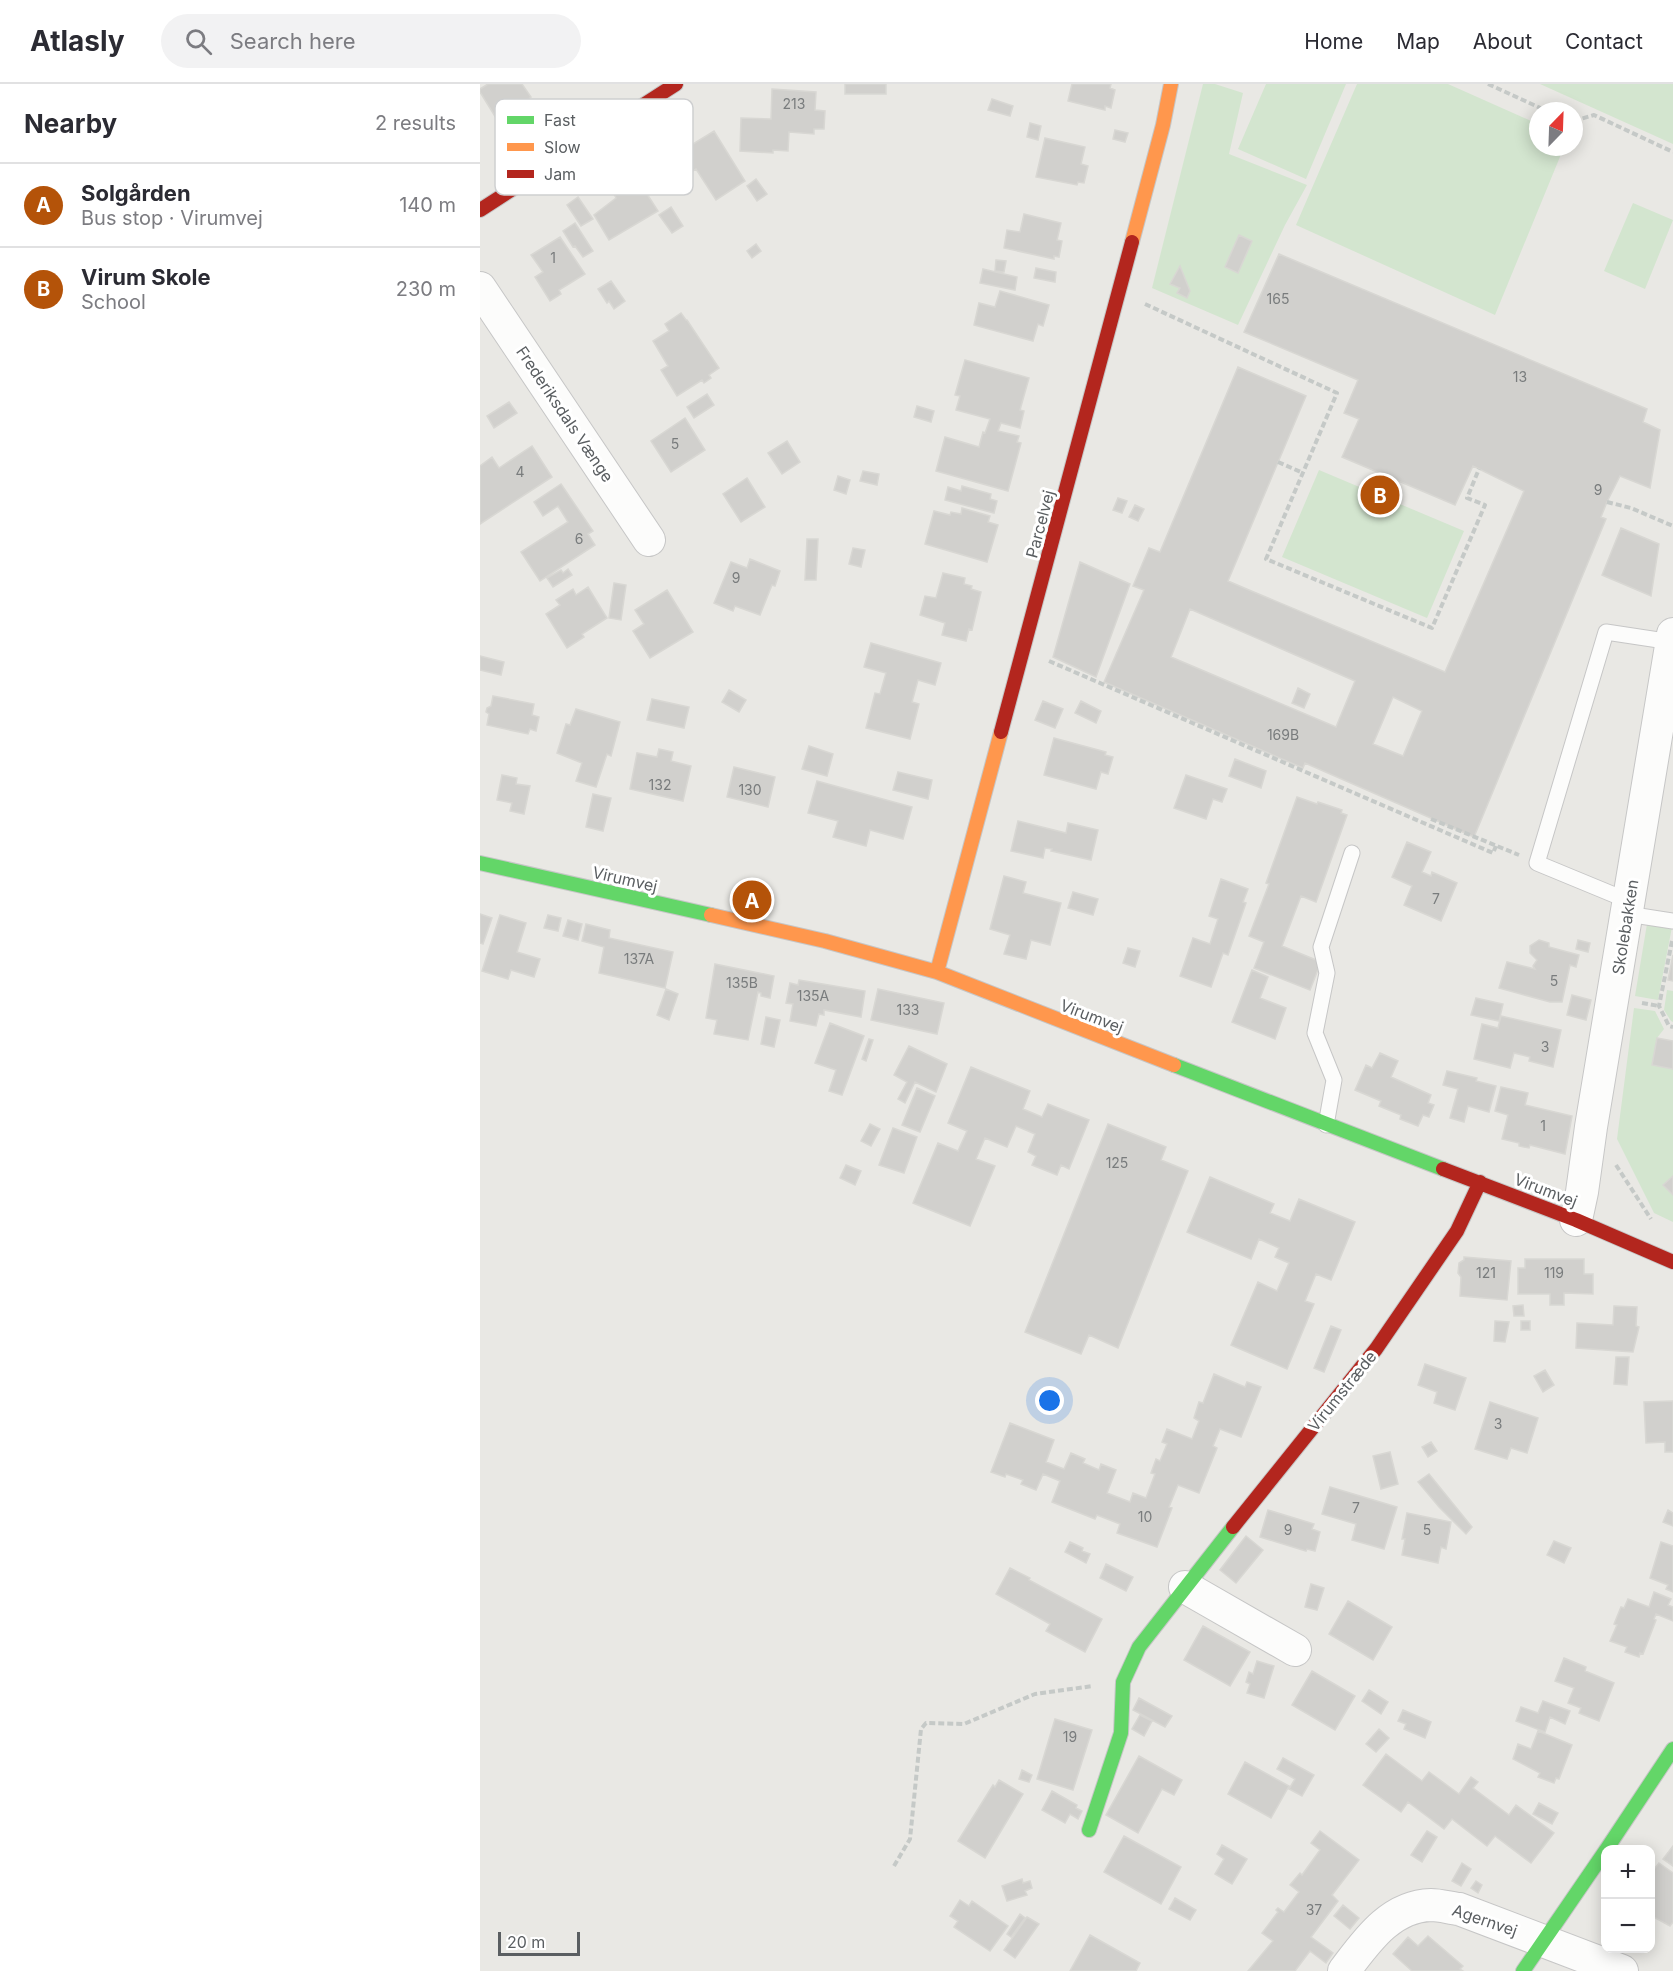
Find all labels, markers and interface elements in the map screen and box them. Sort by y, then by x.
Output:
search box [161,14,581,68]
text: Atlasly [30,24,125,58]
icon: search [182,25,215,58]
text: Search here [230,28,356,54]
text: Home [1304,29,1363,54]
text: Map [1396,29,1440,54]
text: About [1473,29,1532,54]
text: Contact [1565,29,1643,54]
house number: 213 [783,95,805,112]
legend [495,99,693,195]
north arrow [1529,102,1583,156]
text: Nearby [24,108,117,139]
text: Fast [544,110,576,130]
text: 2 results [375,111,456,135]
text: Slow [544,137,581,157]
text: Jam [544,164,576,184]
text: Solgården [81,180,191,206]
text: A [36,193,51,217]
text: 140 m [399,193,456,217]
text: Bus stop · Virumvej [81,206,263,230]
house number: 1 [550,249,556,266]
text: Virum Skole [81,264,211,290]
text: B [37,277,50,301]
text: 230 m [396,277,456,301]
text: School [81,290,146,314]
house number: 165 [1267,290,1289,307]
street label: Frederiksdals Vænge [512,342,618,486]
house number: 13 [1513,368,1527,385]
house number: 5 [671,435,679,452]
house number: 4 [515,463,525,480]
pin: B [1360,472,1400,518]
house number: 9 [1594,481,1602,498]
street label: Parcelvej [1021,488,1059,560]
house number: 6 [575,530,583,547]
house number: 9 [732,569,740,586]
house number: 169B [1267,726,1299,743]
house number: 132 [649,776,671,793]
house number: 130 [738,781,762,798]
street label: Virumvej [591,862,659,896]
pin: A [732,878,772,922]
street label: Skolebakken [1608,878,1642,976]
house number: 7 [1432,890,1440,907]
house number: 137A [624,950,655,967]
house number: 5 [1550,972,1558,989]
house number: 135B [726,974,758,991]
house number: 135A [797,987,830,1004]
street label: Virumvej [1058,995,1126,1037]
house number: 133 [897,1001,920,1018]
house number: 3 [1541,1038,1549,1055]
house number: 1 [1540,1117,1546,1134]
house number: 125 [1106,1154,1128,1171]
street label: Virumvej [1512,1169,1580,1211]
house number: 121 [1476,1264,1496,1281]
house number: 119 [1544,1264,1564,1281]
street label: Virumstræde [1303,1347,1381,1435]
your location [1035,1386,1064,1415]
house number: 3 [1494,1415,1502,1432]
house number: 7 [1352,1499,1360,1516]
house number: 10 [1138,1508,1152,1525]
house number: 9 [1284,1521,1292,1538]
house number: 5 [1423,1521,1431,1538]
house number: 19 [1063,1728,1077,1745]
map controls [1601,1845,1655,1953]
button: + [1601,1845,1655,1899]
button: − [1601,1899,1655,1953]
street label: Agernvej [1450,1900,1520,1940]
house number: 37 [1306,1901,1322,1918]
scale bar [498,1929,580,1956]
text: 20 m [507,1932,545,1952]

